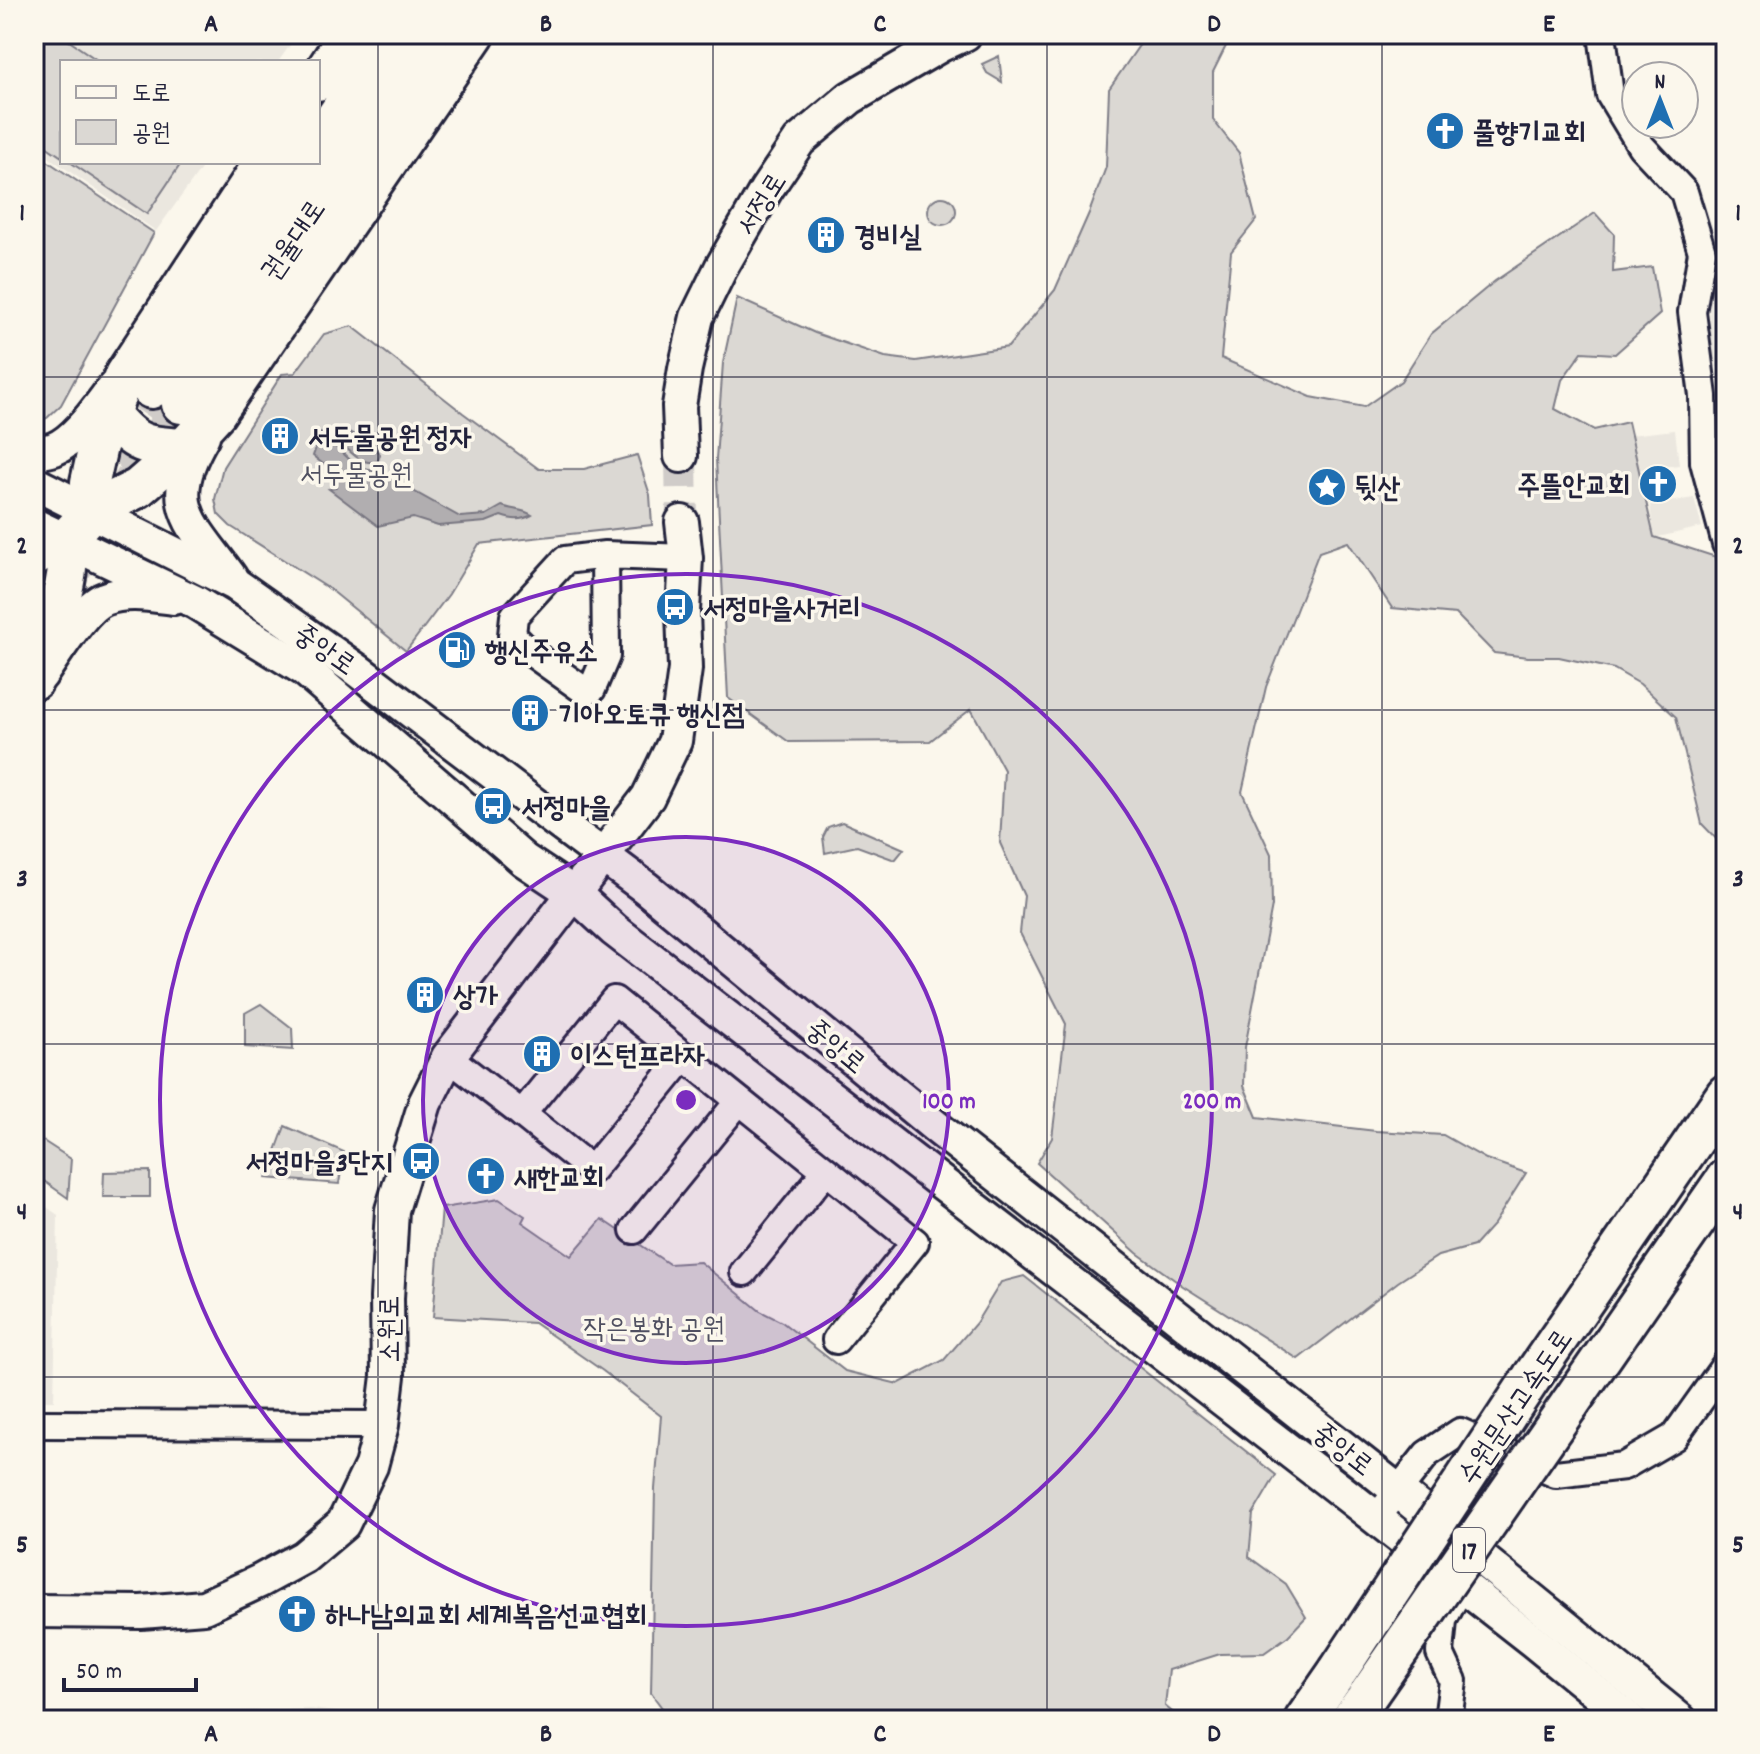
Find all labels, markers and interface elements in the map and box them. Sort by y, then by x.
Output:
text: A [204,7,218,44]
text: B [540,7,552,44]
text: C [874,7,887,44]
text: D [1207,7,1221,44]
text: E [1543,7,1555,44]
legend [60,60,320,164]
north arrow [1620,60,1700,140]
text: N [1655,68,1666,99]
text: 도로 [132,78,171,112]
church icon: 풀향기교회 [1424,110,1466,152]
place label: 풀향기교회 [1473,116,1586,156]
text: 공원 [132,118,171,152]
street label: 서정로 [729,166,799,245]
street label: 권율대로 [254,193,338,290]
text: 1 [19,196,25,233]
text: 1 [1735,196,1741,233]
building icon: 경비실 [805,214,847,256]
place label: 경비실 [854,220,922,260]
building icon: 서두물공원 정자 [259,415,301,457]
place label: 서두물공원 정자 [308,421,472,461]
park label: 서두물공원 [300,458,412,498]
church icon: 주뜰안교회 [1637,463,1679,505]
place icon: 뒷산 [1306,466,1348,508]
place label: 주뜰안교회 [1517,469,1630,509]
place label: 뒷산 [1355,472,1401,512]
text: 2 [16,529,28,566]
text: 2 [1732,529,1744,566]
bus stop icon: 서정마을사거리 [654,586,696,628]
place label: 서정마을사거리 [703,592,861,632]
street label: 중앙로 [284,616,362,688]
fuel station icon: 행신주유소 [436,629,478,671]
place label: 행신주유소 [484,635,598,675]
building icon: 기아오토큐 행신점 [509,692,551,734]
place label: 기아오토큐 행신점 [558,698,745,738]
bus stop icon: 서정마을 [472,785,514,827]
place label: 서정마을 [521,791,611,831]
text: 3 [16,862,28,899]
text: 3 [1732,862,1744,899]
building icon: 상가 [404,974,446,1016]
place label: 상가 [453,980,499,1020]
street label: 중앙로 [795,1012,873,1086]
building icon: 이스턴프라자 [521,1033,563,1075]
place label: 이스턴프라자 [570,1039,705,1079]
centre of rings [672,1086,700,1114]
text: 100 m [922,1086,976,1120]
text: 200 m [1183,1086,1241,1120]
bus stop icon: 서정마을3단지 [400,1140,442,1182]
place label: 서정마을3단지 [245,1146,393,1186]
church icon: 새한교회 [465,1155,507,1197]
place label: 새한교회 [513,1161,604,1201]
text: 4 [17,1195,27,1232]
text: 4 [1733,1195,1743,1232]
street label: 소원로 [373,1295,413,1363]
park label: 작은봉화 공원 [583,1312,725,1352]
street label: 수원문산고속도로 [1451,1323,1585,1495]
street label: 중앙로 [1302,1415,1380,1489]
text: 5 [16,1528,28,1565]
road number: 17 [1453,1528,1485,1572]
text: 5 [1732,1528,1744,1565]
church icon: 하나남의교회 세계복음선교협회 [276,1593,318,1635]
place label: 하나남의교회 세계복음선교협회 [325,1599,647,1639]
scale bar [64,1642,196,1692]
text: 50 m [76,1656,122,1690]
text: A [204,1717,218,1754]
text: B [540,1717,552,1754]
text: C [874,1717,887,1754]
text: D [1207,1717,1221,1754]
text: E [1543,1717,1555,1754]

